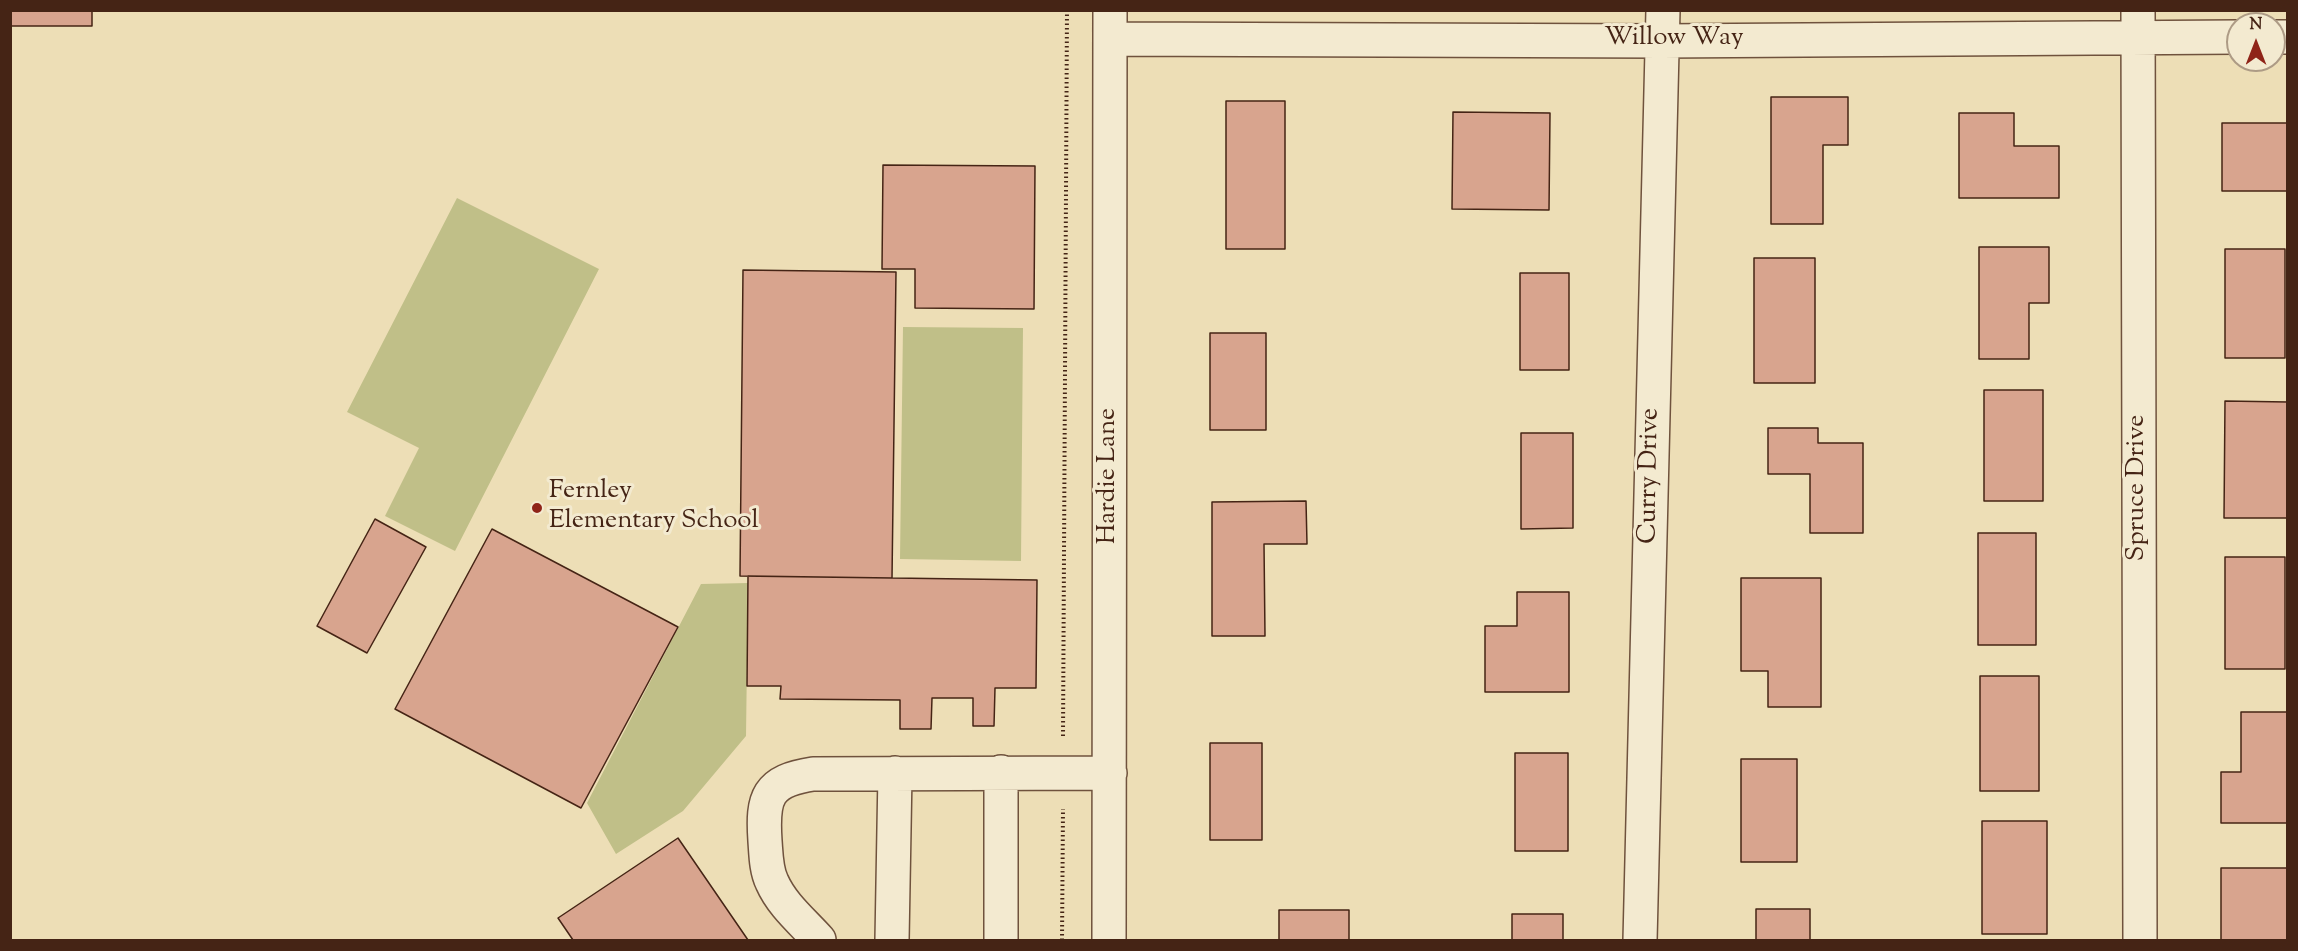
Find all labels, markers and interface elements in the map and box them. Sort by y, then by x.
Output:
north arrow [2226,12,2286,72]
text: N [2250,14,2262,37]
street label: Willow Way [1604,24,1744,56]
street label: Hardie Lane [1094,408,1126,544]
street label: Curry Drive [1634,408,1668,544]
street label: Spruce Drive [2123,415,2155,561]
place label: Fernley Elementary School [549,477,759,538]
marker: Fernley Elementary School [530,501,544,515]

